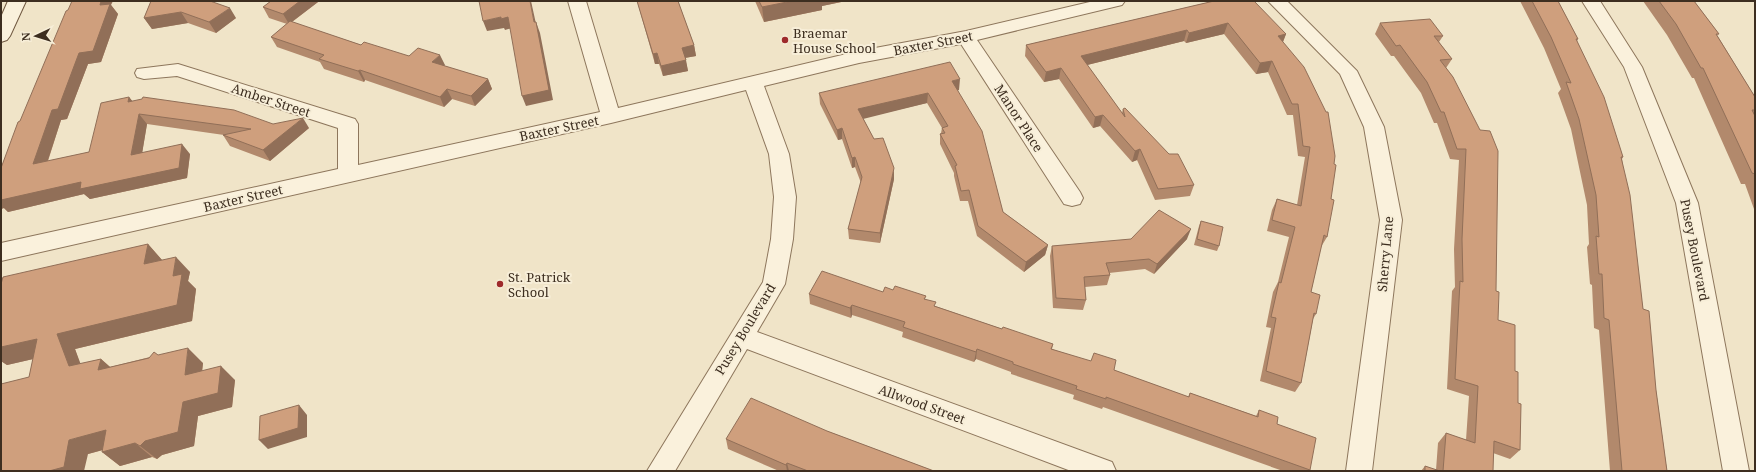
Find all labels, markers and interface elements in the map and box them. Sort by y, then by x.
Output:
north arrow [16,16,56,56]
place label: Braemar House School [793,24,876,57]
street label: Baxter Street [892,26,975,60]
text: N [18,32,33,42]
marker: Braemar House School [780,35,790,45]
street label: Amber Street [229,79,313,121]
street label: Manor Place [990,81,1048,155]
street label: Baxter Street [518,111,601,145]
street label: Baxter Street [202,180,285,216]
street label: Pusey Boulevard [1676,197,1714,303]
street label: Sherry Lane [1373,215,1397,293]
place label: St. Patrick School [508,268,571,301]
marker: St. Patrick School [495,279,505,289]
street label: Pusey Boulevard [711,280,779,378]
street label: Allwood Street [876,380,968,428]

